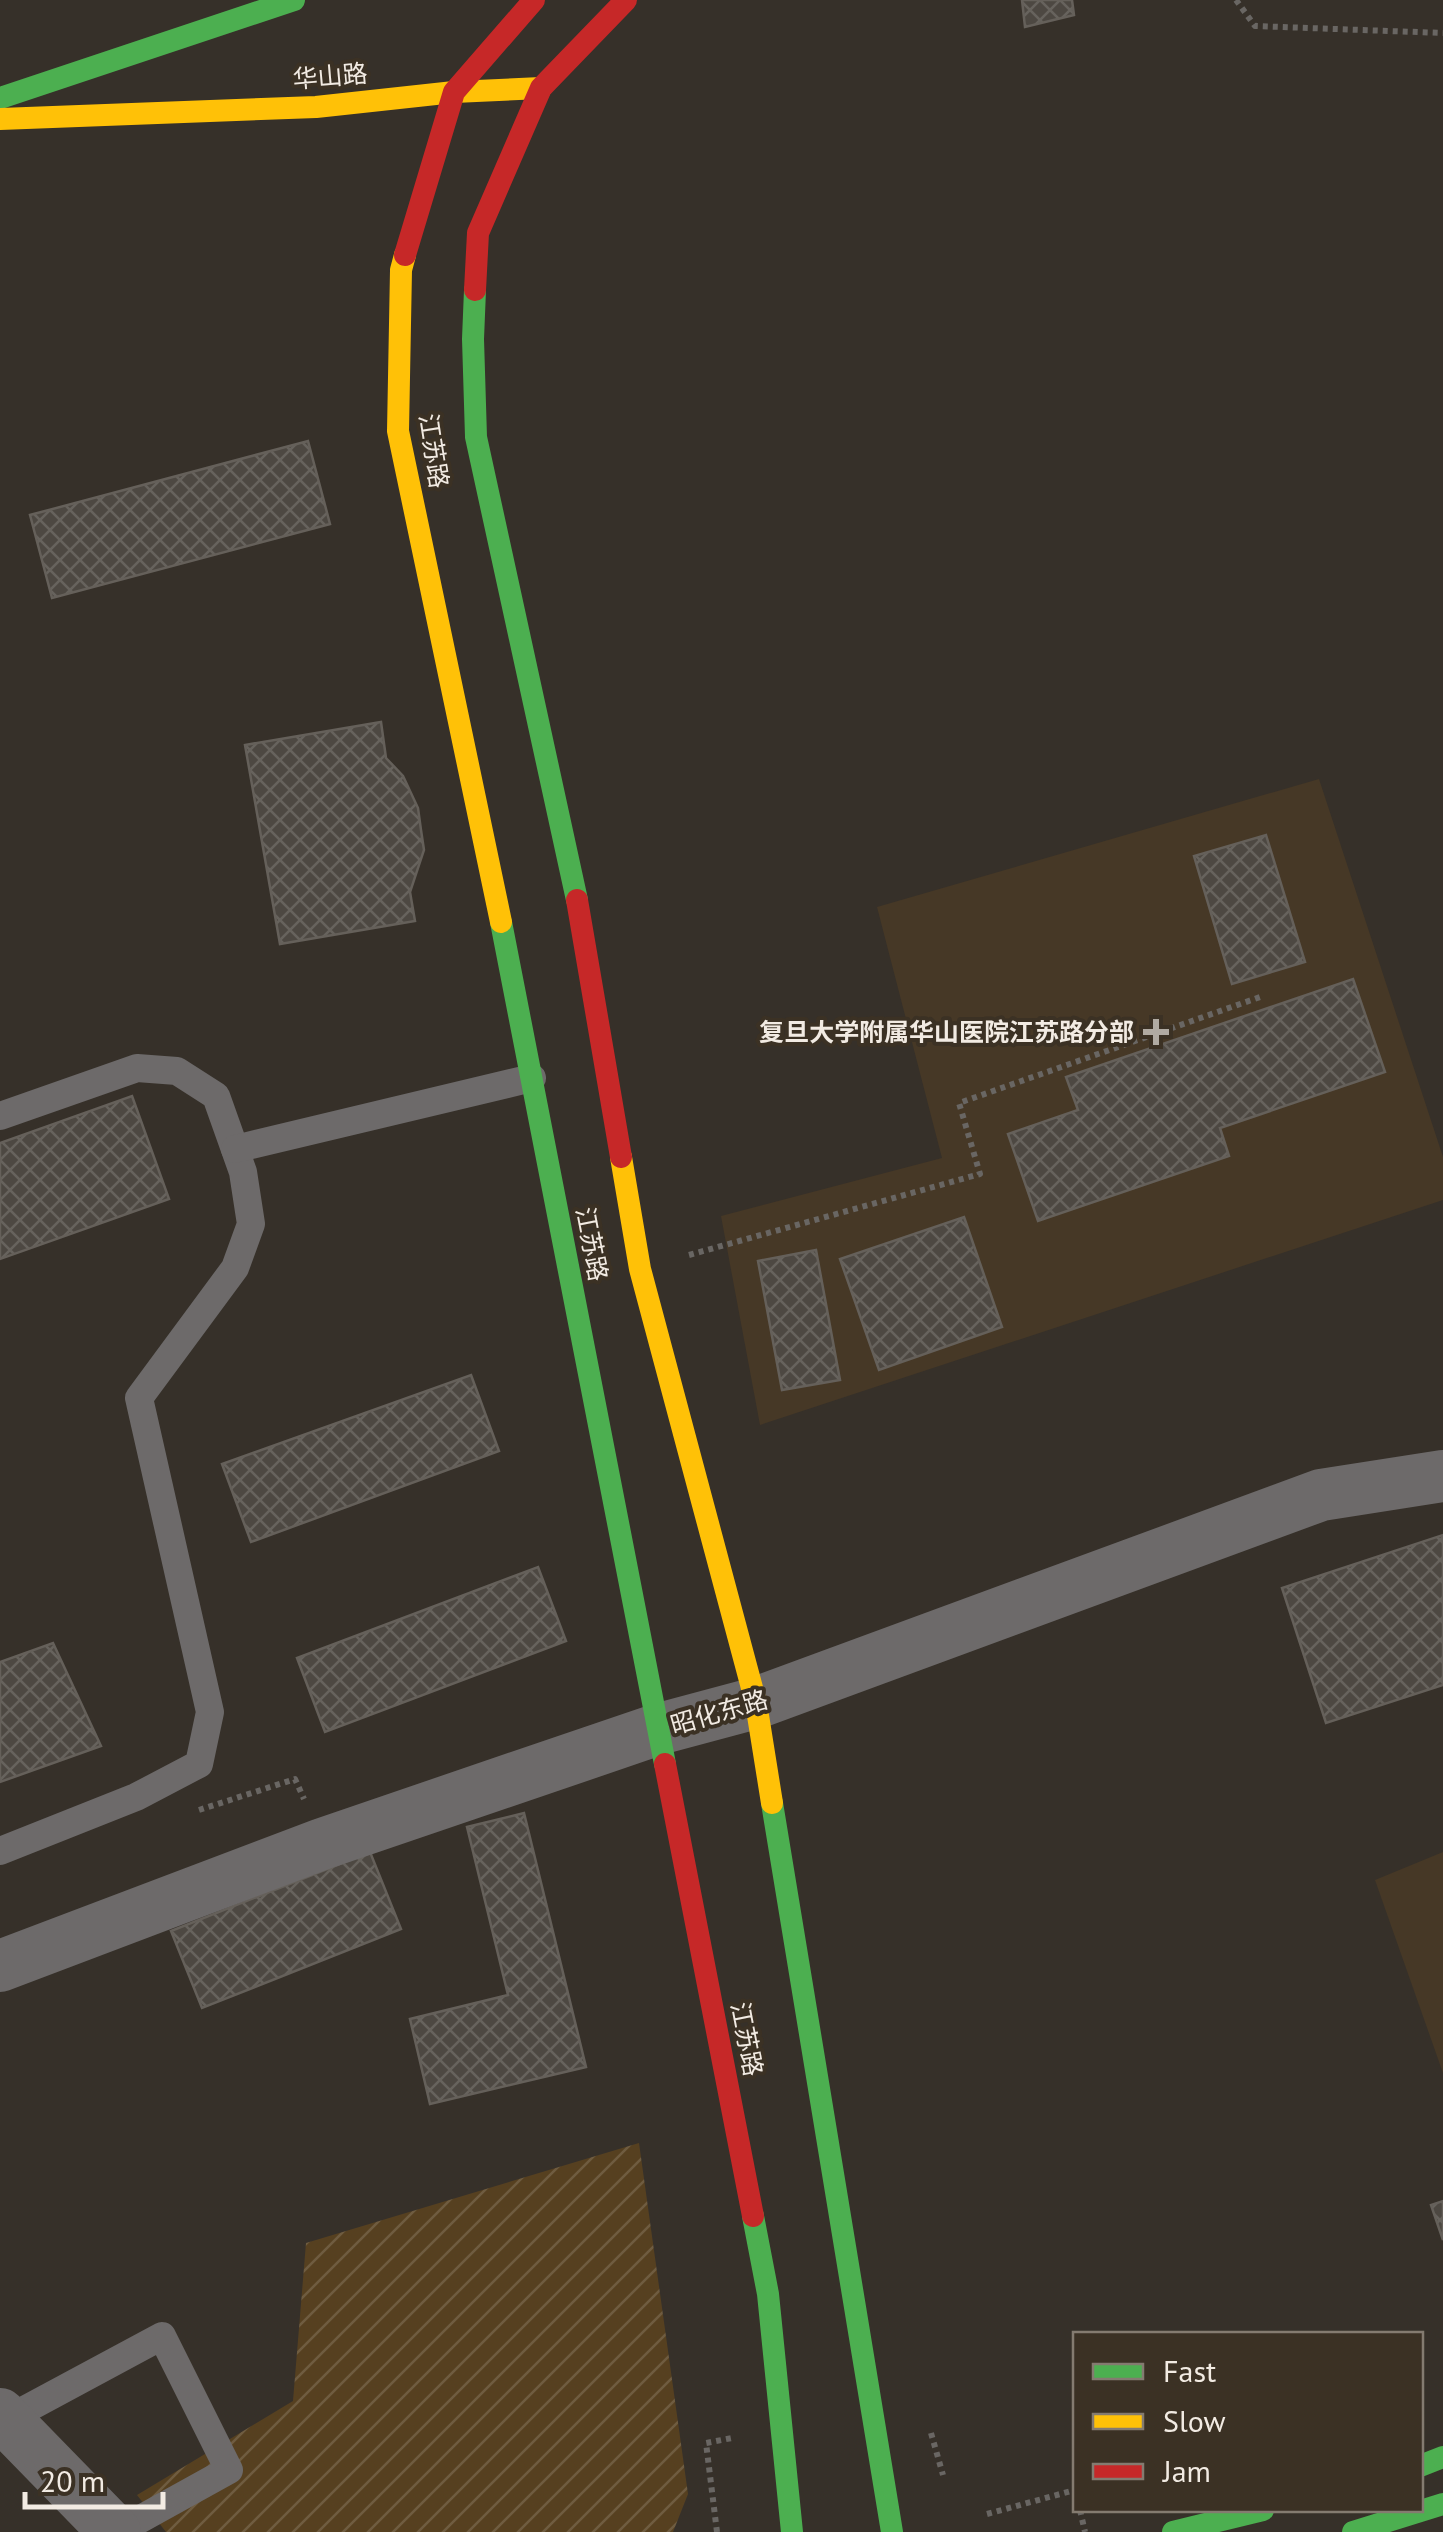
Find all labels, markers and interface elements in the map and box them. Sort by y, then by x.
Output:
street label: 华山路 [291,57,369,95]
street label: 江苏路 [412,411,456,491]
place label: 复旦大学附属华山医院江苏路分部 [759,1016,1134,1048]
marker: 复旦大学附属华山医院江苏路分部 [1143,1019,1169,1045]
street label: 江苏路 [569,1204,615,1284]
street label: 昭化东路 [667,1683,771,1741]
street label: 江苏路 [724,1999,770,2079]
legend [1073,2332,1423,2512]
text: Fast [1163,2351,1216,2390]
text: Slow [1163,2401,1226,2440]
scale bar [25,2447,162,2509]
text: Jam [1161,2451,1211,2490]
text: 20 m [40,2461,105,2500]

